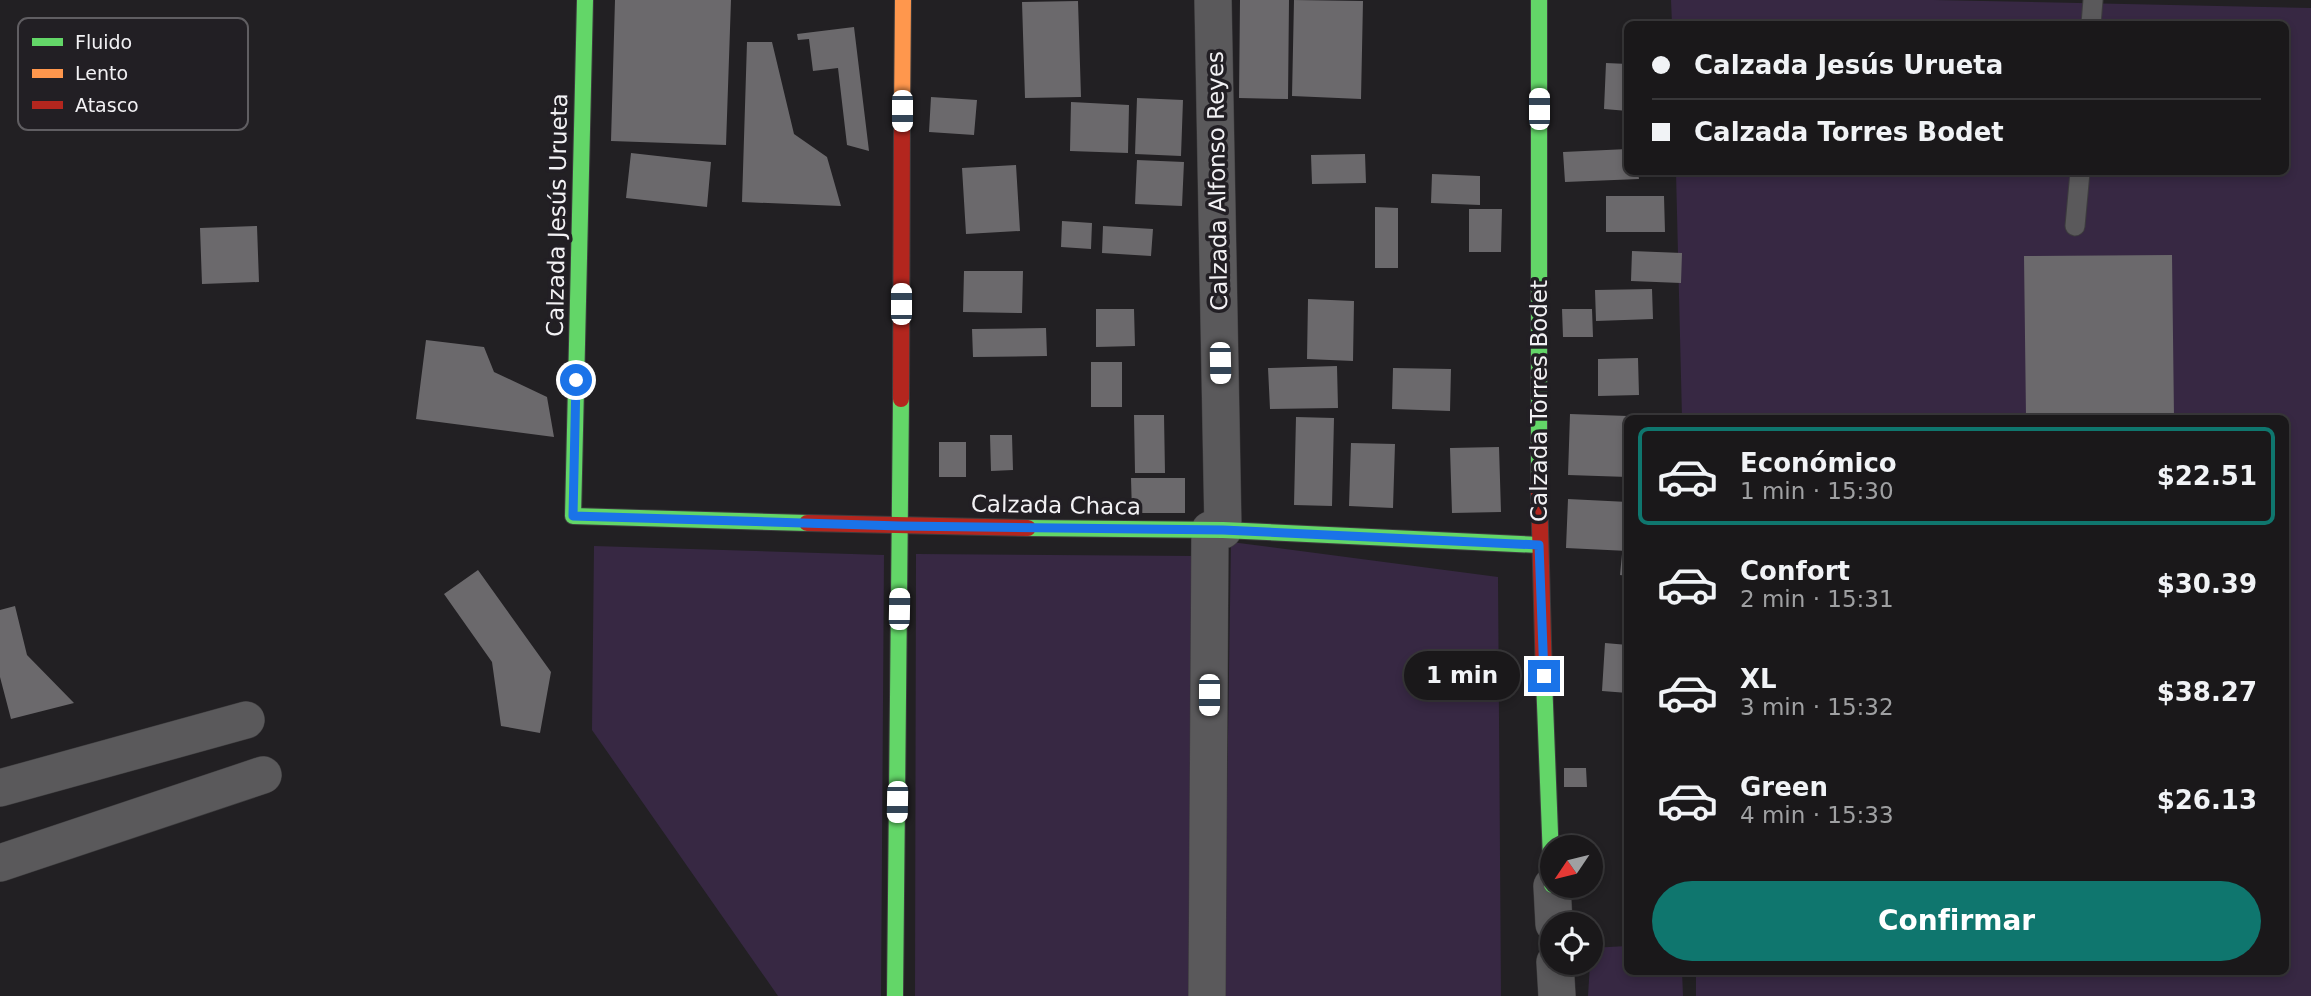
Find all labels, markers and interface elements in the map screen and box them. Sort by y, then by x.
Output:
legend [18,18,248,130]
text: Fluido [75,31,132,53]
text: Calzada Jesús Urueta [1694,50,2003,80]
street label: Calzada Alfonso Reyes [1202,51,1232,311]
text: Lento [75,62,128,84]
car [1529,88,1550,130]
car [892,90,913,132]
street label: Calzada Jesús Urueta [542,93,572,337]
text: Atasco [75,94,139,116]
text: Calzada Torres Bodet [1694,117,2004,147]
street label: Calzada Torres Bodet [1526,280,1552,522]
car [891,283,912,325]
car [1210,342,1231,384]
route start [560,364,592,396]
icon: car [1656,445,1719,508]
text: Económico [1740,448,1897,478]
text: $22.51 [2157,461,2257,491]
text: 1 min · 15:30 [1740,478,1894,504]
street label: Calzada Chaca [971,491,1141,519]
icon: car [1656,553,1719,616]
text: Confort [1740,556,1850,586]
text: $30.39 [2157,569,2257,599]
text: 2 min · 15:31 [1740,586,1894,612]
car [889,588,910,630]
callout: 1 min [1404,652,1520,700]
route end [1528,660,1560,692]
icon: car [1656,661,1719,724]
text: 1 min [1426,662,1498,688]
text: XL [1740,664,1777,694]
car [1199,674,1220,716]
text: $38.27 [2157,677,2257,707]
text: 3 min · 15:32 [1740,694,1894,720]
icon: car [1656,769,1719,832]
text: Green [1740,772,1828,802]
car [887,781,908,823]
text: $26.13 [2157,785,2257,815]
text: 4 min · 15:33 [1740,802,1894,828]
north arrow [1540,835,1603,898]
map controls [1540,835,1603,975]
button: Confirmar [1652,881,2261,961]
button: locate [1540,912,1603,975]

